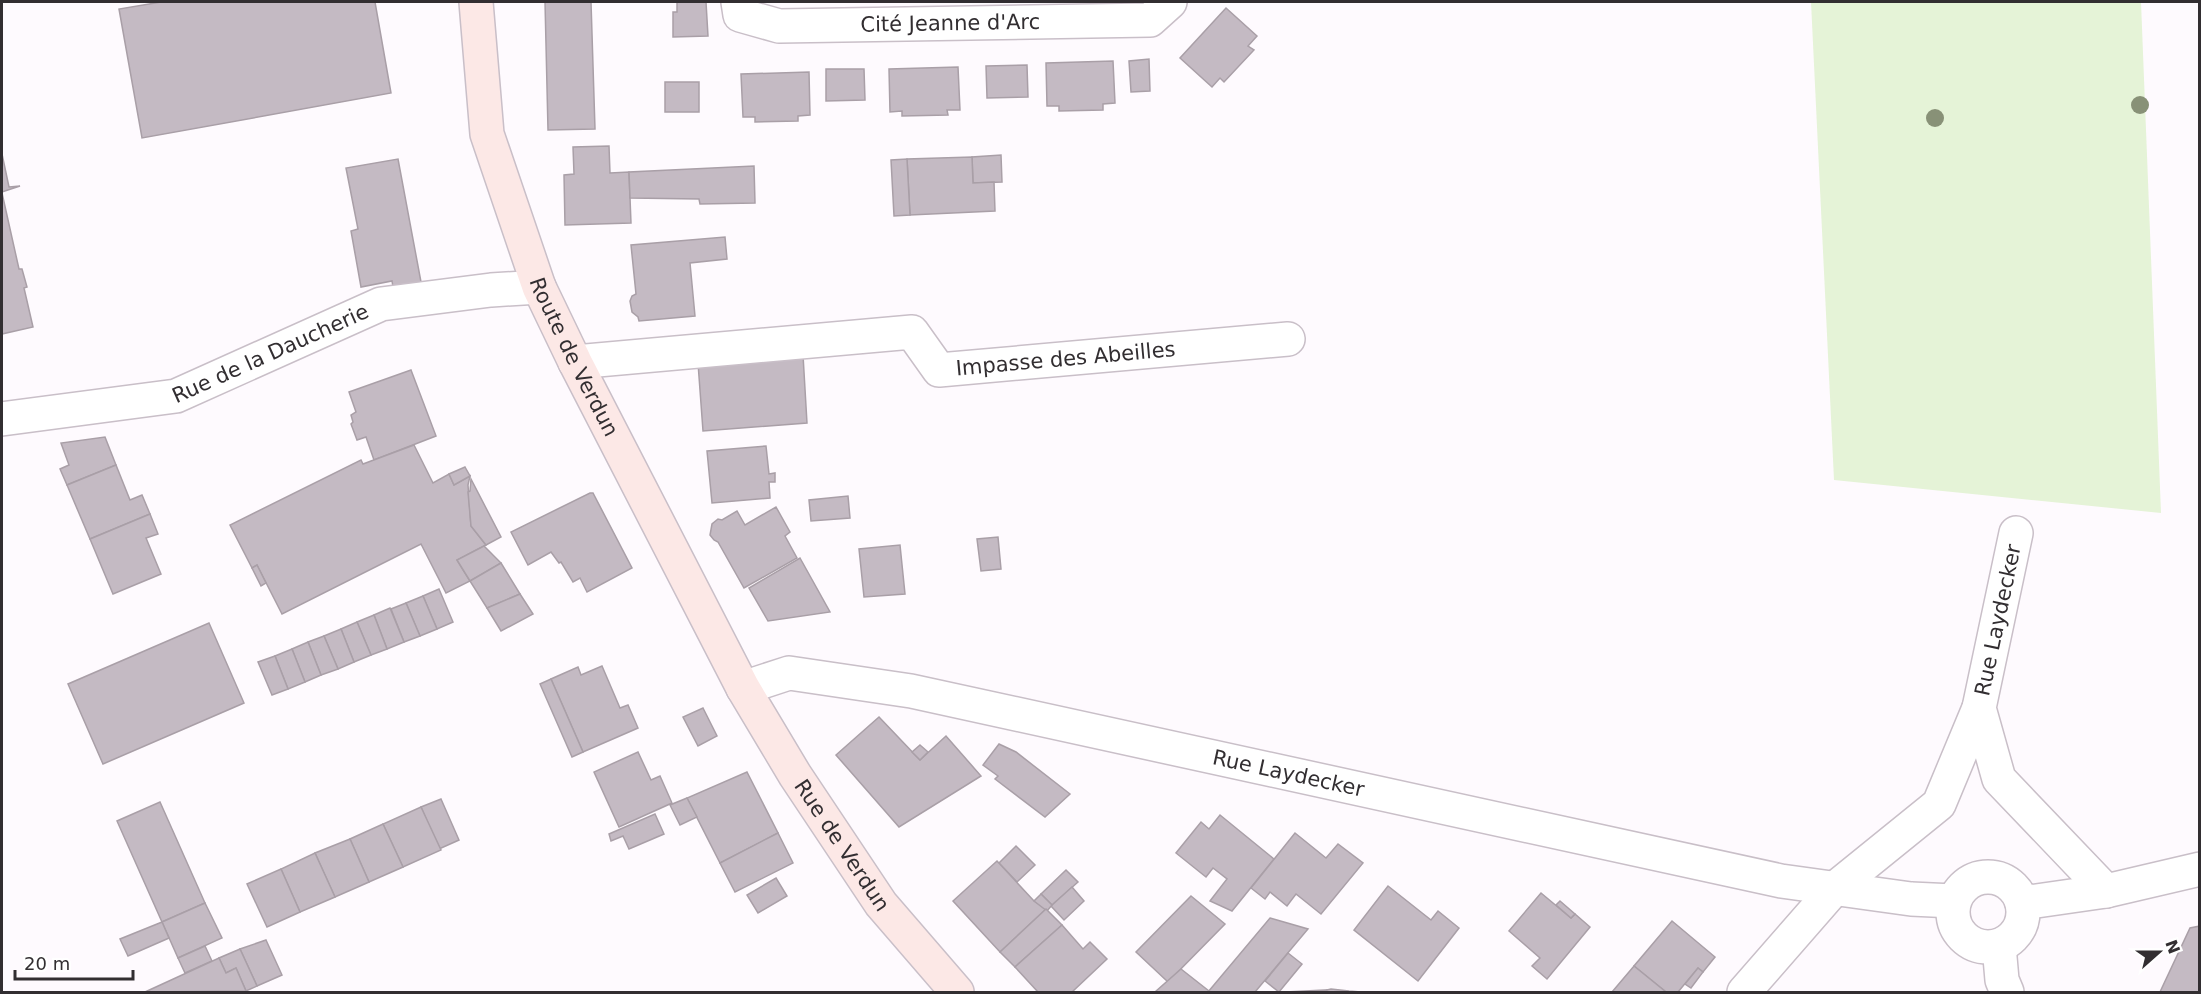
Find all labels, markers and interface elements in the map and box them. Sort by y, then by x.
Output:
street label: Cité Jeanne d'Arc [860,10,1040,37]
street label: Route de Verdun [525,274,623,440]
street label: Rue de la Daucherie [169,299,372,408]
street label: Impasse des Abeilles [955,337,1176,380]
street label: Rue Laydecker [1970,542,2026,698]
street label: Rue Laydecker [1210,745,1367,802]
street label: Rue de Verdun [789,775,894,916]
north arrow [2129,922,2189,982]
text: N [2161,937,2184,956]
scale bar [15,943,134,981]
text: 20 m [24,953,70,974]

